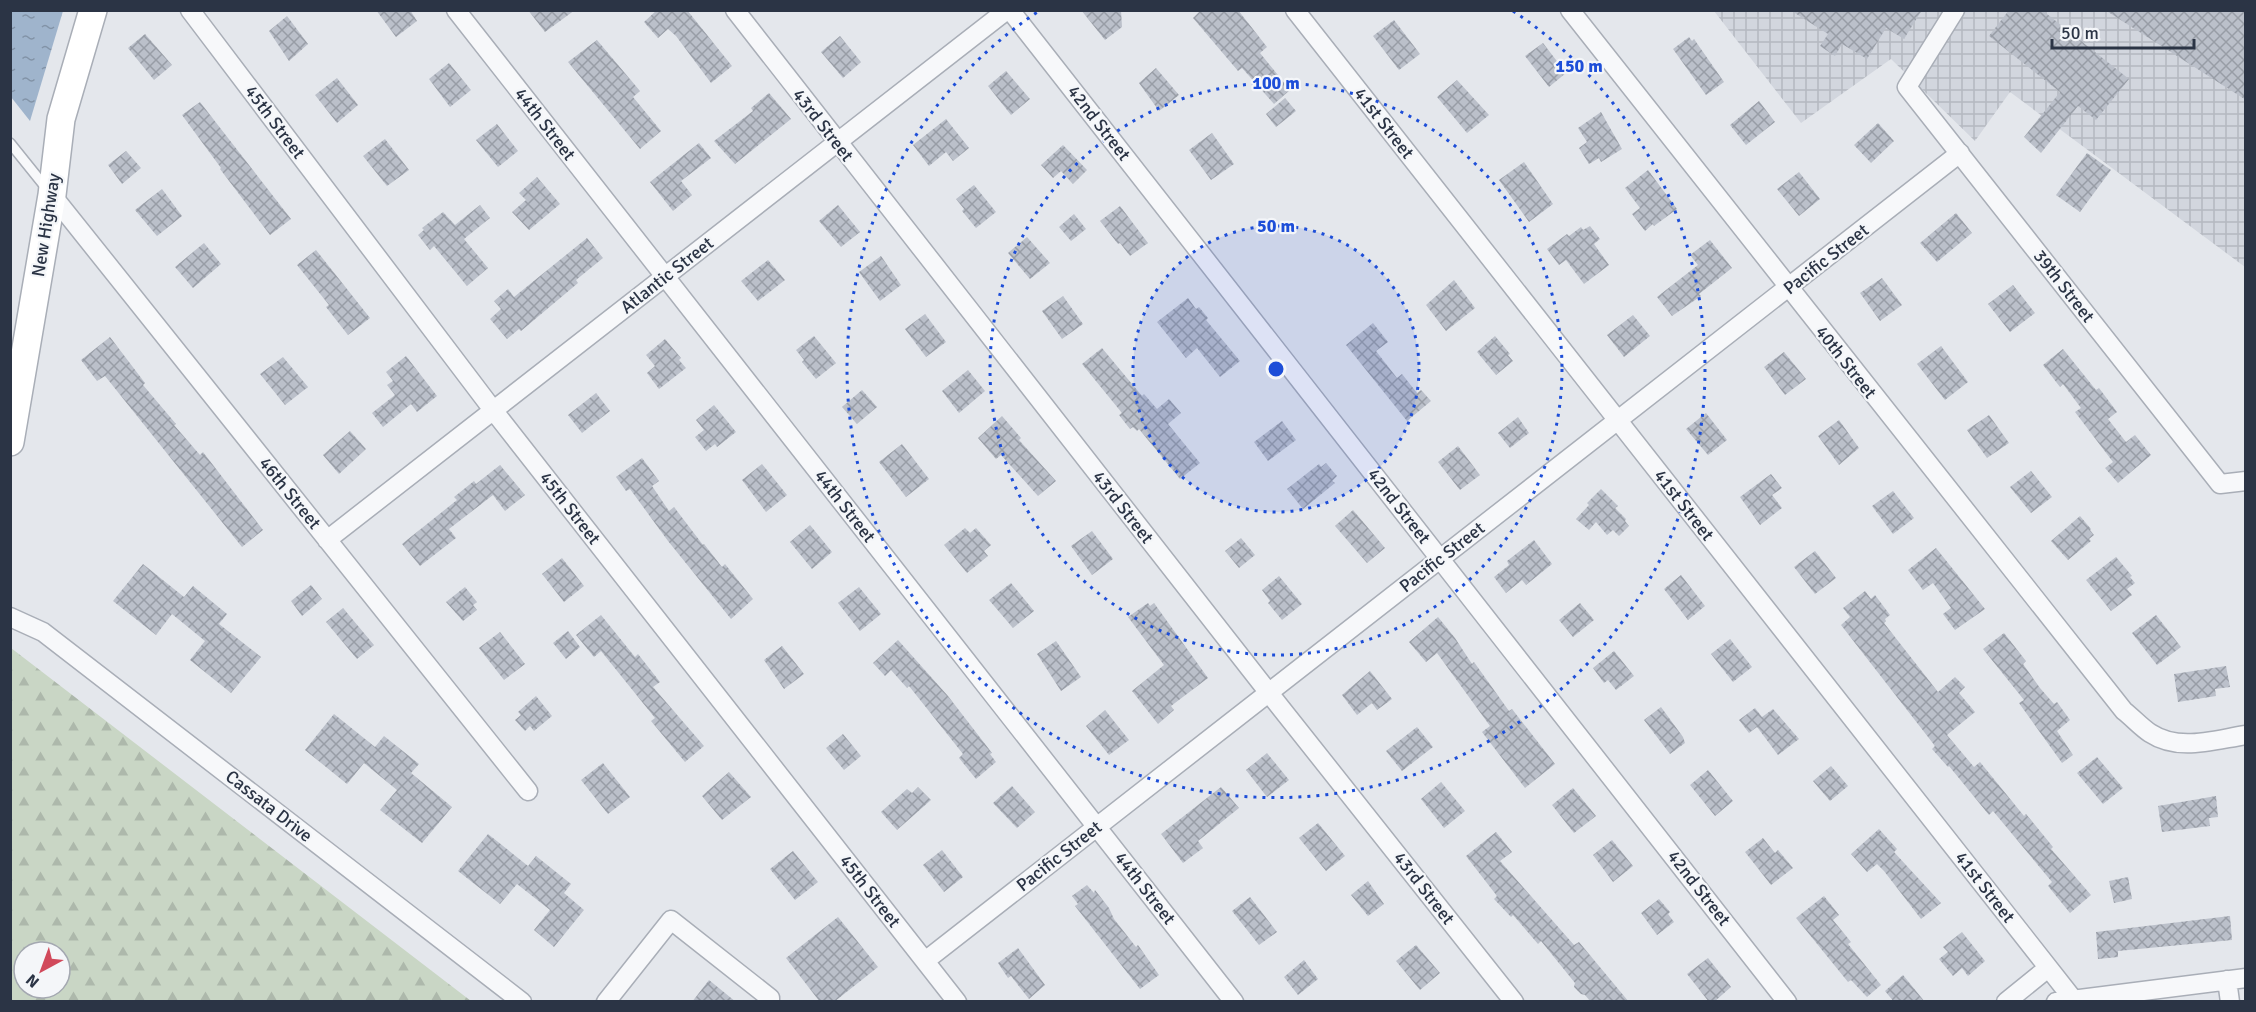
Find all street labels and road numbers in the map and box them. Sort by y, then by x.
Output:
street label: 45th Street [240,81,310,163]
street label: 42nd Street [1063,81,1135,165]
street label: 44th Street [510,83,580,165]
street label: 41st Street [1349,83,1419,163]
street label: 43rd Street [788,84,858,166]
street label: New Highway [27,171,65,278]
street label: Pacific Street [1779,219,1873,299]
street label: Atlantic Street [616,232,718,318]
street label: 39th Street [2029,245,2099,327]
street label: 40th Street [1811,321,1881,403]
street label: 46th Street [254,453,326,533]
street label: 42nd Street [1363,464,1435,548]
street label: 44th Street [810,465,880,547]
street label: 41st Street [1649,465,1719,545]
street label: 43rd Street [1088,466,1158,548]
street label: 45th Street [535,467,605,549]
street label: Pacific Street [1395,517,1489,597]
street label: Cassata Drive [221,765,317,847]
street label: Pacific Street [1012,816,1106,896]
street label: 42nd Street [1663,846,1735,930]
street label: 44th Street [1110,847,1180,929]
street label: 43rd Street [1389,847,1459,929]
street label: 41st Street [1950,847,2020,927]
street label: 45th Street [835,850,905,932]

